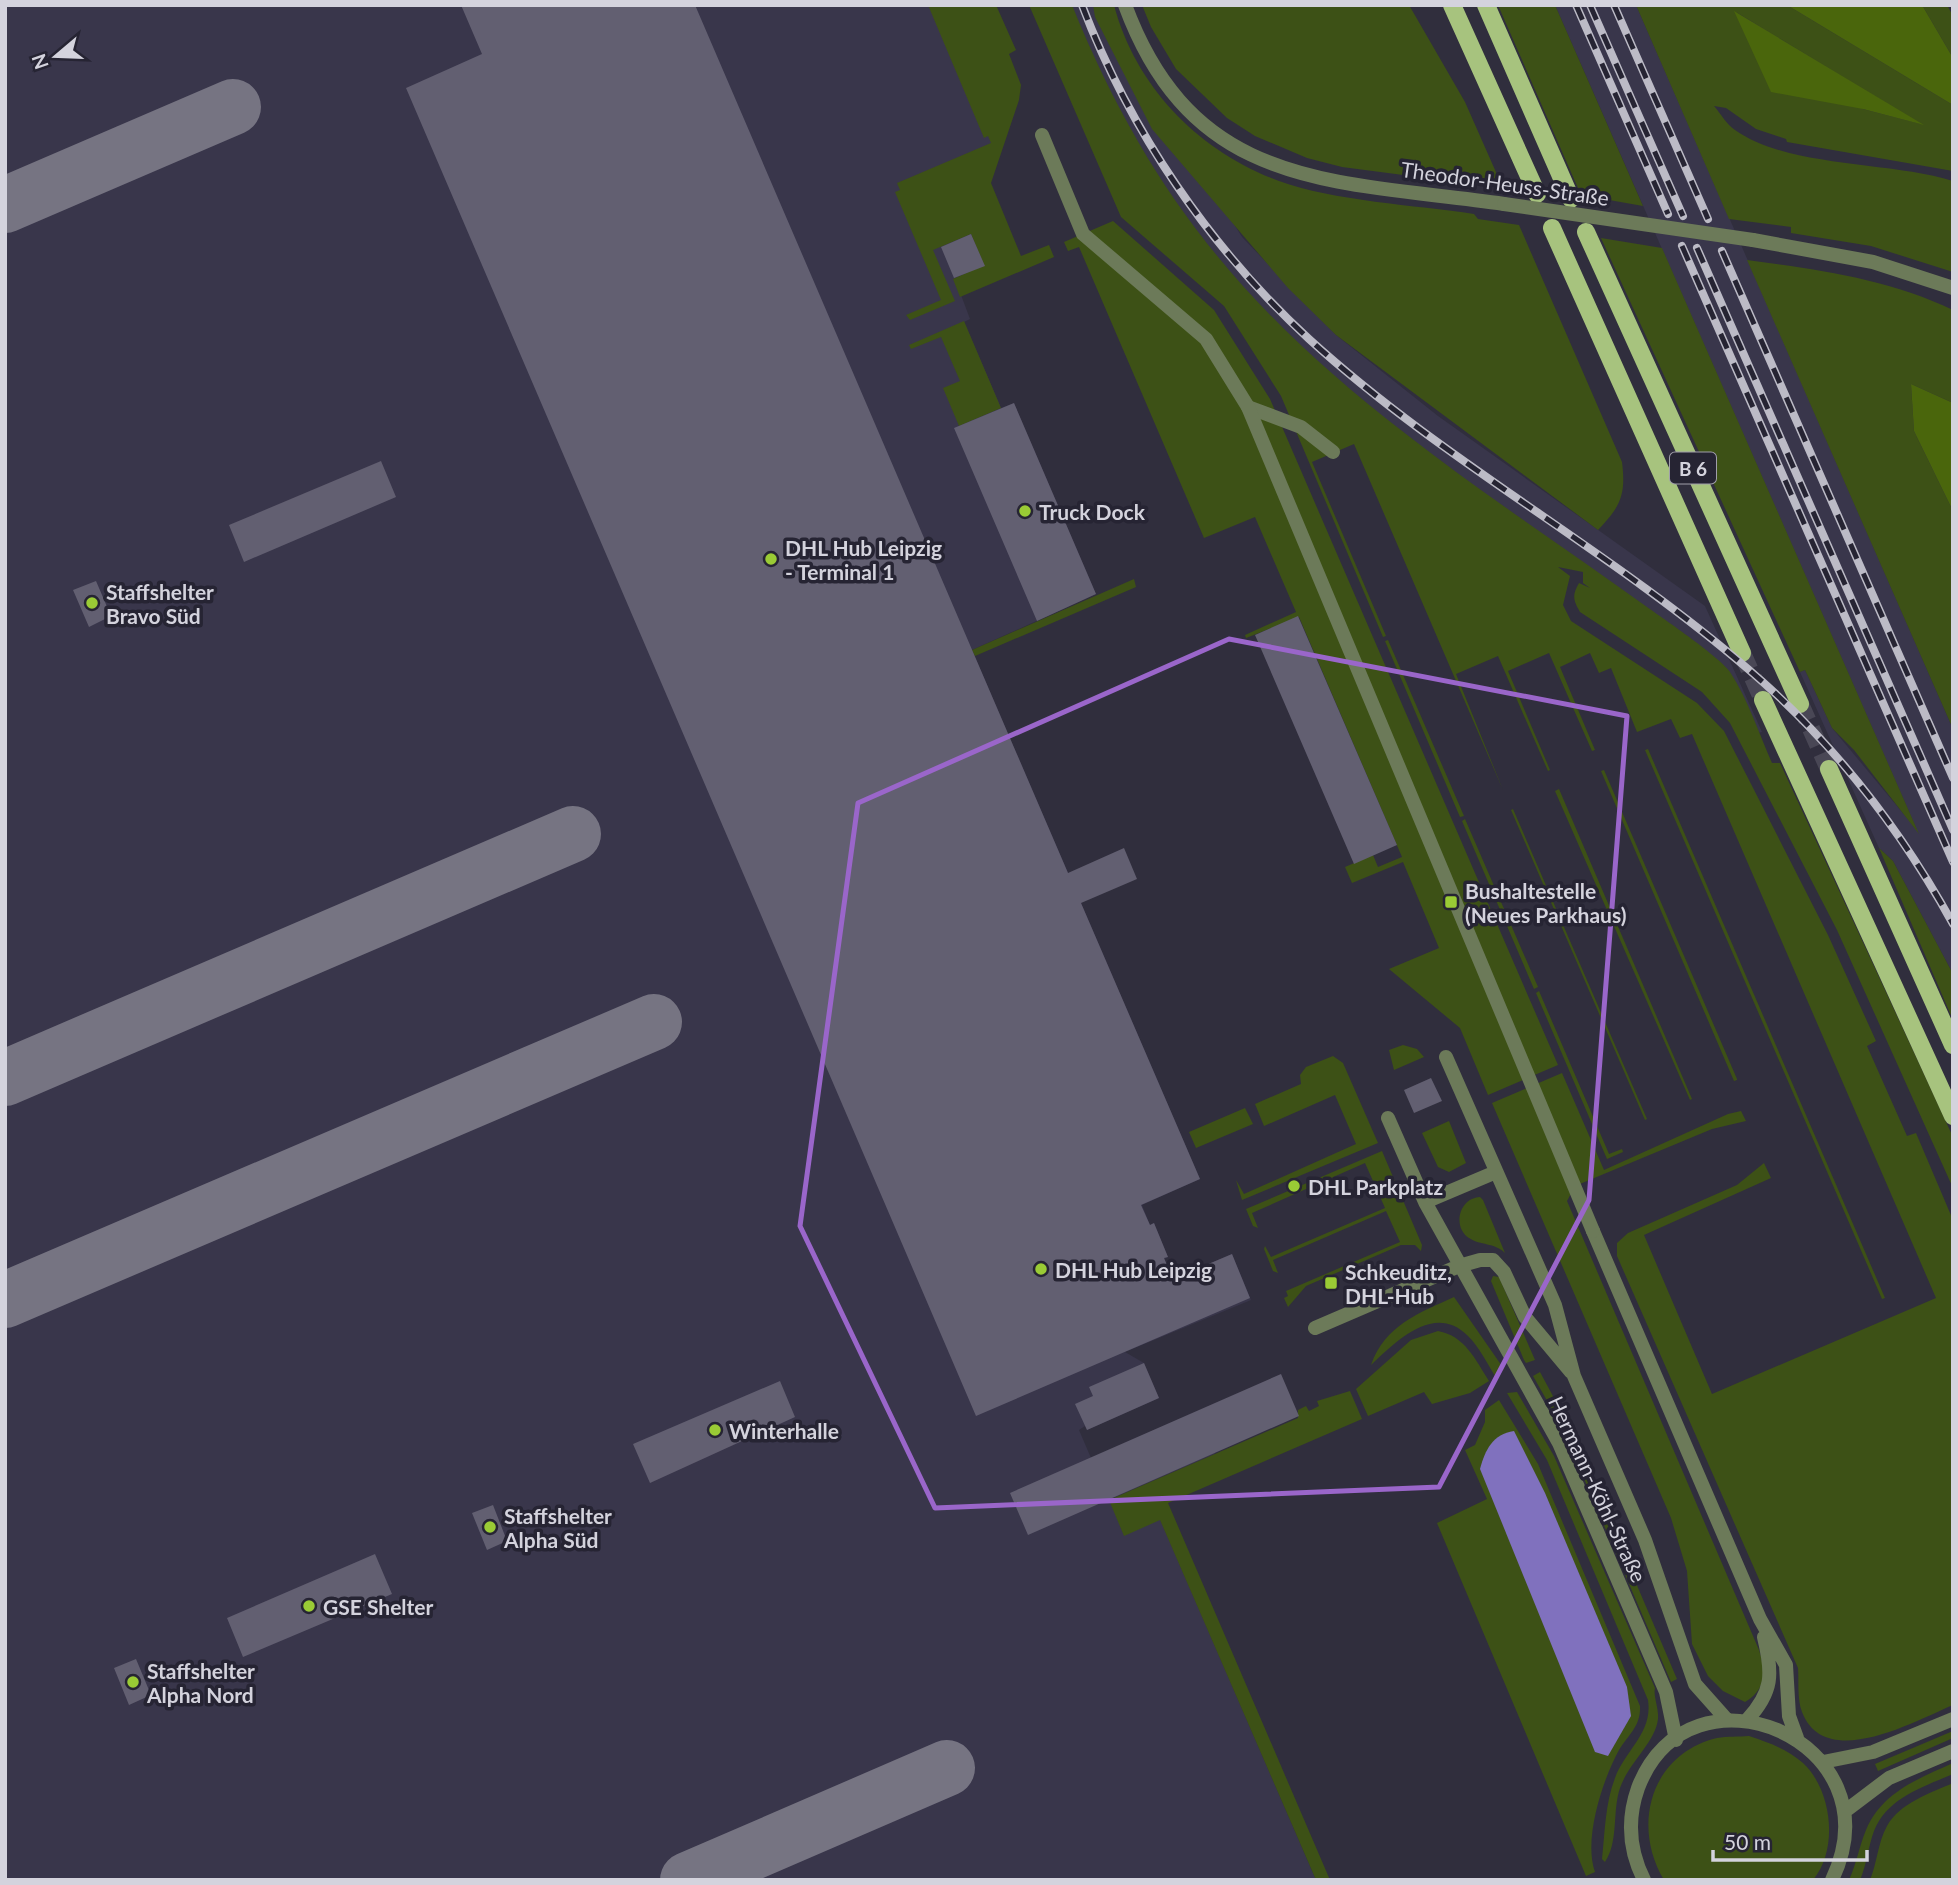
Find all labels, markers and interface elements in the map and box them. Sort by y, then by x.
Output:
north arrow [21,21,91,91]
text: N [26,51,53,72]
street label: Theodor-Heuss-Straße [1399,156,1611,210]
road number: B 6 [1670,453,1716,484]
place label: Truck Dock [1039,499,1146,524]
marker: Truck Dock [1017,503,1033,519]
place label: DHL Hub Leipzig - Terminal 1 [785,535,942,584]
marker: DHL Hub Leipzig - Terminal 1 [763,551,779,567]
place label: Staffshelter Bravo Süd [106,579,214,628]
marker: Staffshelter Bravo Süd [84,595,100,611]
place label: Bushaltestelle (Neues Parkhaus) [1465,878,1627,927]
marker: Bushaltestelle (Neues Parkhaus) [1443,894,1459,910]
place label: DHL Parkplatz [1308,1174,1443,1199]
marker: DHL Parkplatz [1286,1178,1302,1194]
place label: DHL Hub Leipzig [1055,1257,1212,1282]
place label: Schkeuditz, DHL-Hub [1345,1259,1452,1308]
marker: DHL Hub Leipzig [1033,1261,1049,1277]
marker: Schkeuditz, DHL-Hub [1323,1275,1339,1291]
street label: Hermann-Köhl-Straße [1544,1392,1652,1586]
place label: Winterhalle [729,1418,839,1443]
marker: Winterhalle [707,1422,723,1438]
place label: Staffshelter Alpha Süd [503,1503,612,1552]
marker: Staffshelter Alpha Süd [482,1519,498,1535]
place label: GSE Shelter [323,1594,434,1619]
marker: GSE Shelter [301,1598,317,1614]
place label: Staffshelter Alpha Nord [146,1658,255,1707]
marker: Staffshelter Alpha Nord [125,1674,141,1690]
scale bar [1713,1818,1867,1862]
text: 50 m [1724,1829,1771,1854]

